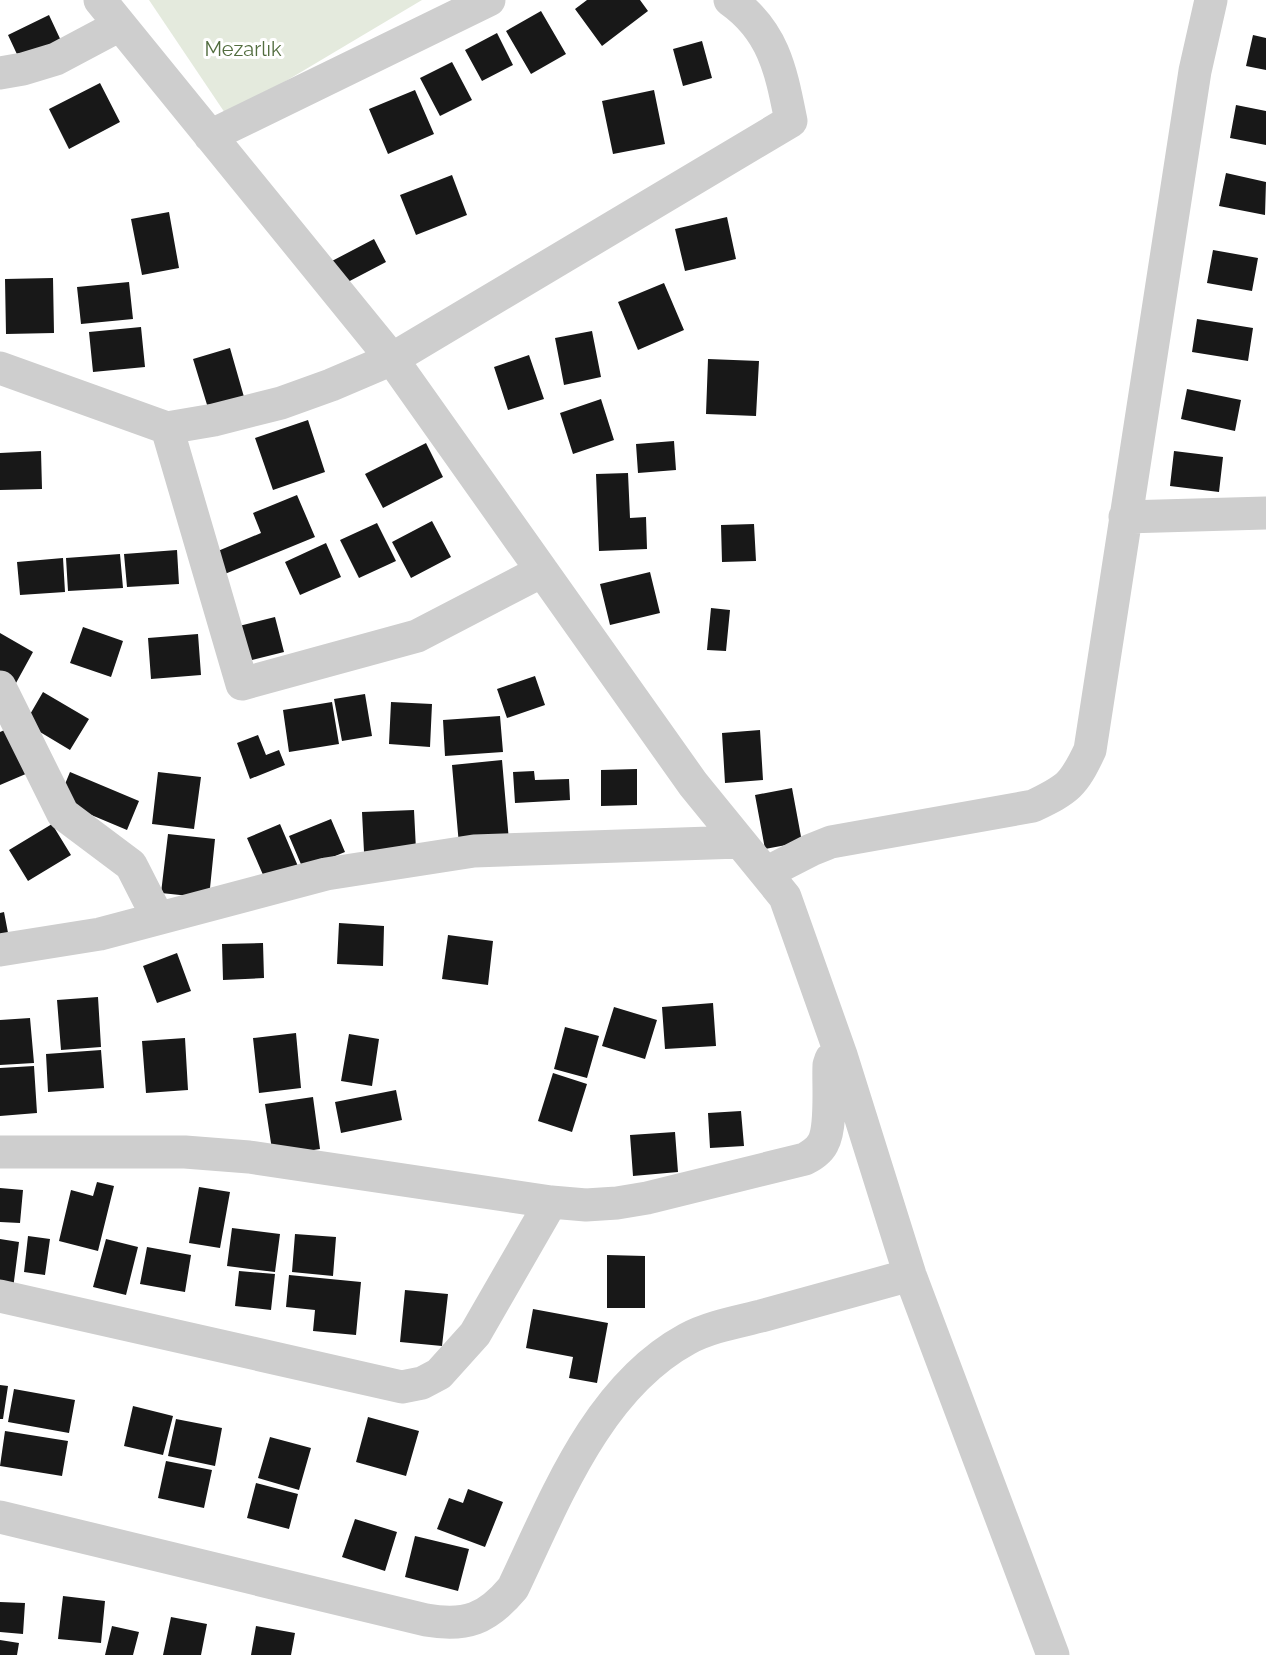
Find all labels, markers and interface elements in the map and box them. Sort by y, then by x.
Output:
park label: Mezarlık [204,37,282,61]

